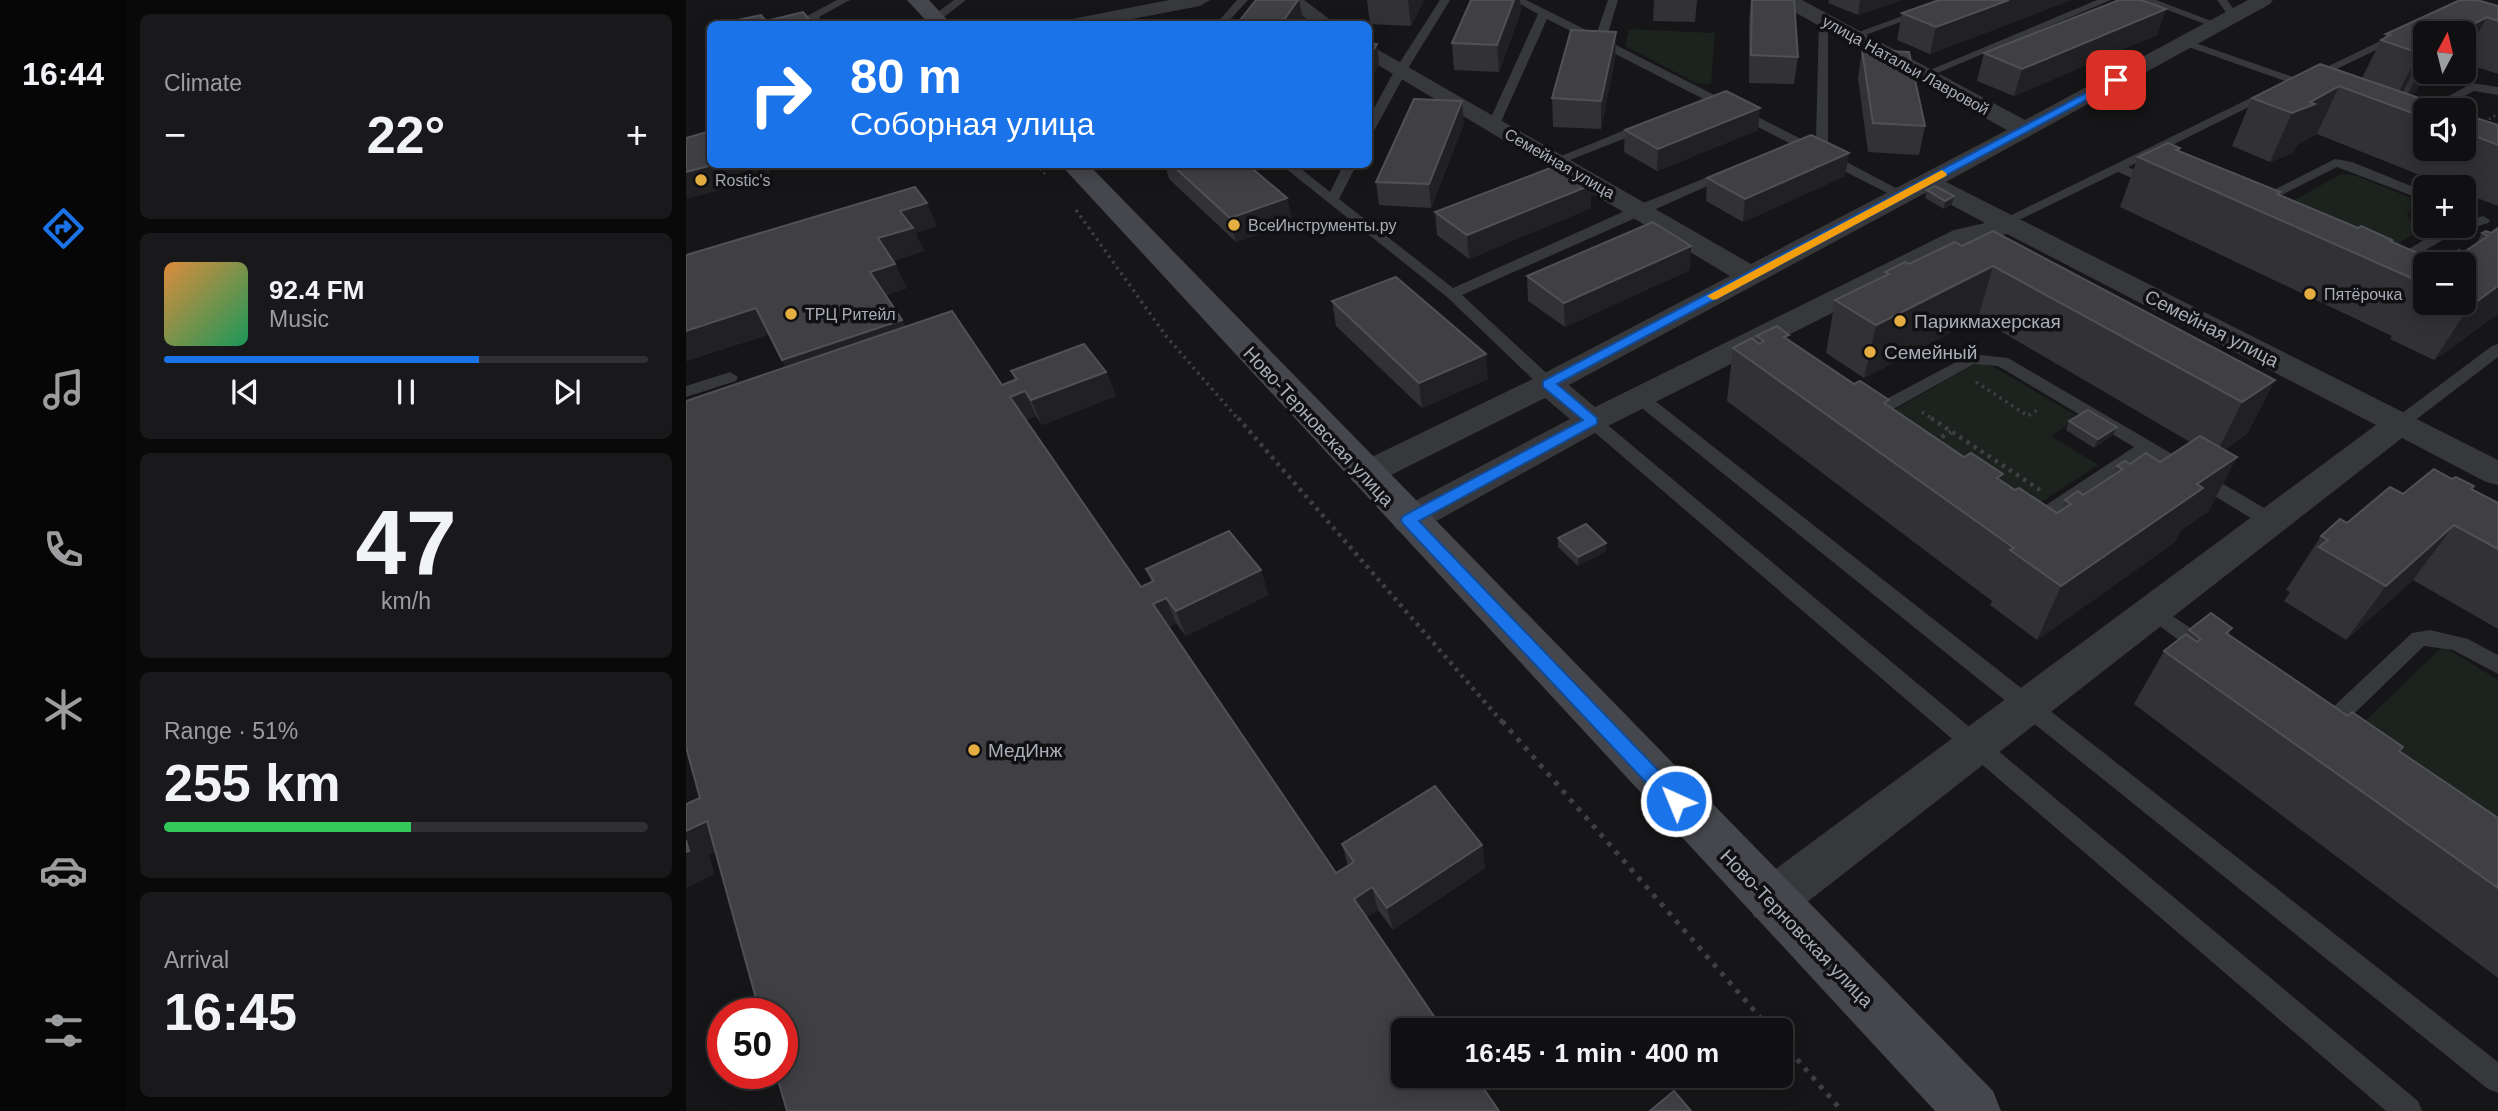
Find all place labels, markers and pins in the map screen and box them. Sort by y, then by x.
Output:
pin [2086,50,2146,110]
marker: Rostic's [693,172,709,188]
place label: Rostic's [715,172,771,189]
marker: ВсеИнструменты.ру [1226,217,1242,233]
place label: ВсеИнструменты.ру [1248,217,1397,234]
marker: Пятёрочка [2302,286,2318,302]
place label: Пятёрочка [2324,286,2403,303]
marker: ТРЦ Ритейл [783,306,799,322]
place label: ТРЦ Ритейл [805,306,896,323]
place label: Парикмахерская [1914,311,2061,332]
marker: Парикмахерская [1892,313,1908,329]
place label: Семейный [1884,342,1977,363]
marker: Семейный [1862,344,1878,360]
place label: МедИнж [988,740,1062,761]
marker: МедИнж [966,742,982,758]

